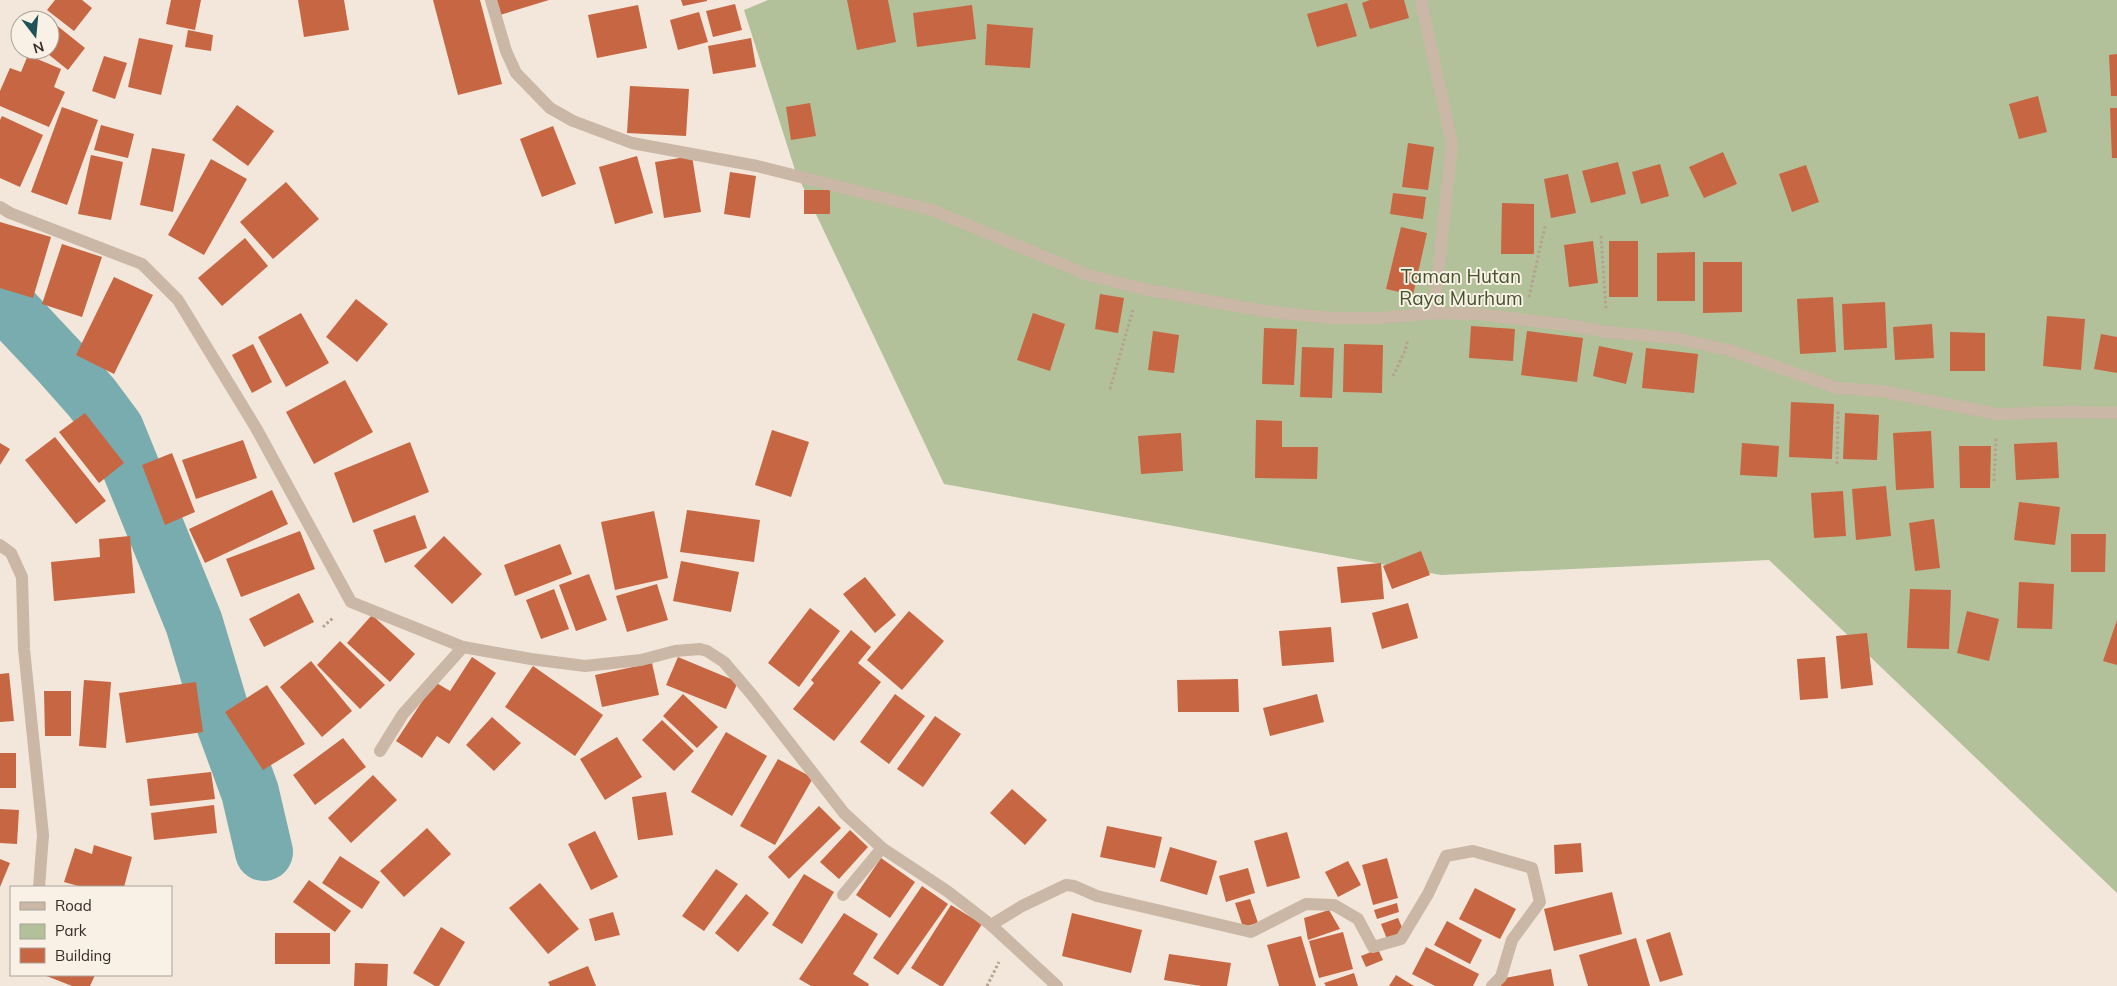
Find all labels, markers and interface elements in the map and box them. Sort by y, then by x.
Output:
north arrow [10,10,60,60]
text: N [31,37,46,58]
park label: Taman Hutan Raya Murhum [1399,264,1523,310]
legend [10,886,172,976]
text: Road [55,896,92,915]
text: Park [55,921,87,940]
text: Building [55,946,111,965]

